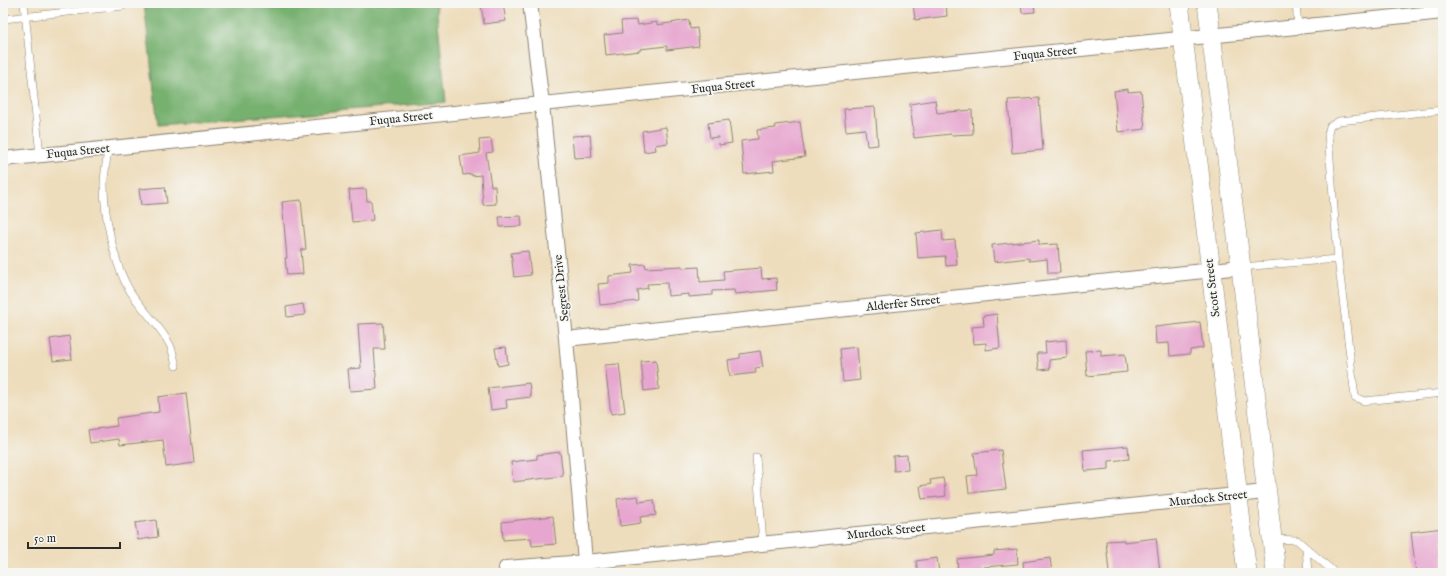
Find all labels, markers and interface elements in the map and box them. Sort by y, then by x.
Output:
street label: Fuqua Street [1013,43,1078,65]
street label: Fuqua Street [691,76,756,98]
street label: Fuqua Street [369,108,434,130]
street label: Fuqua Street [46,141,111,163]
street label: Segrest Drive [550,253,572,322]
street label: Scott Street [1201,258,1224,318]
street label: Alderfer Street [864,292,941,315]
street label: Murdock Street [1168,487,1248,510]
street label: Murdock Street [846,520,926,543]
scale bar [28,524,120,550]
text: 50 m [34,531,56,546]

